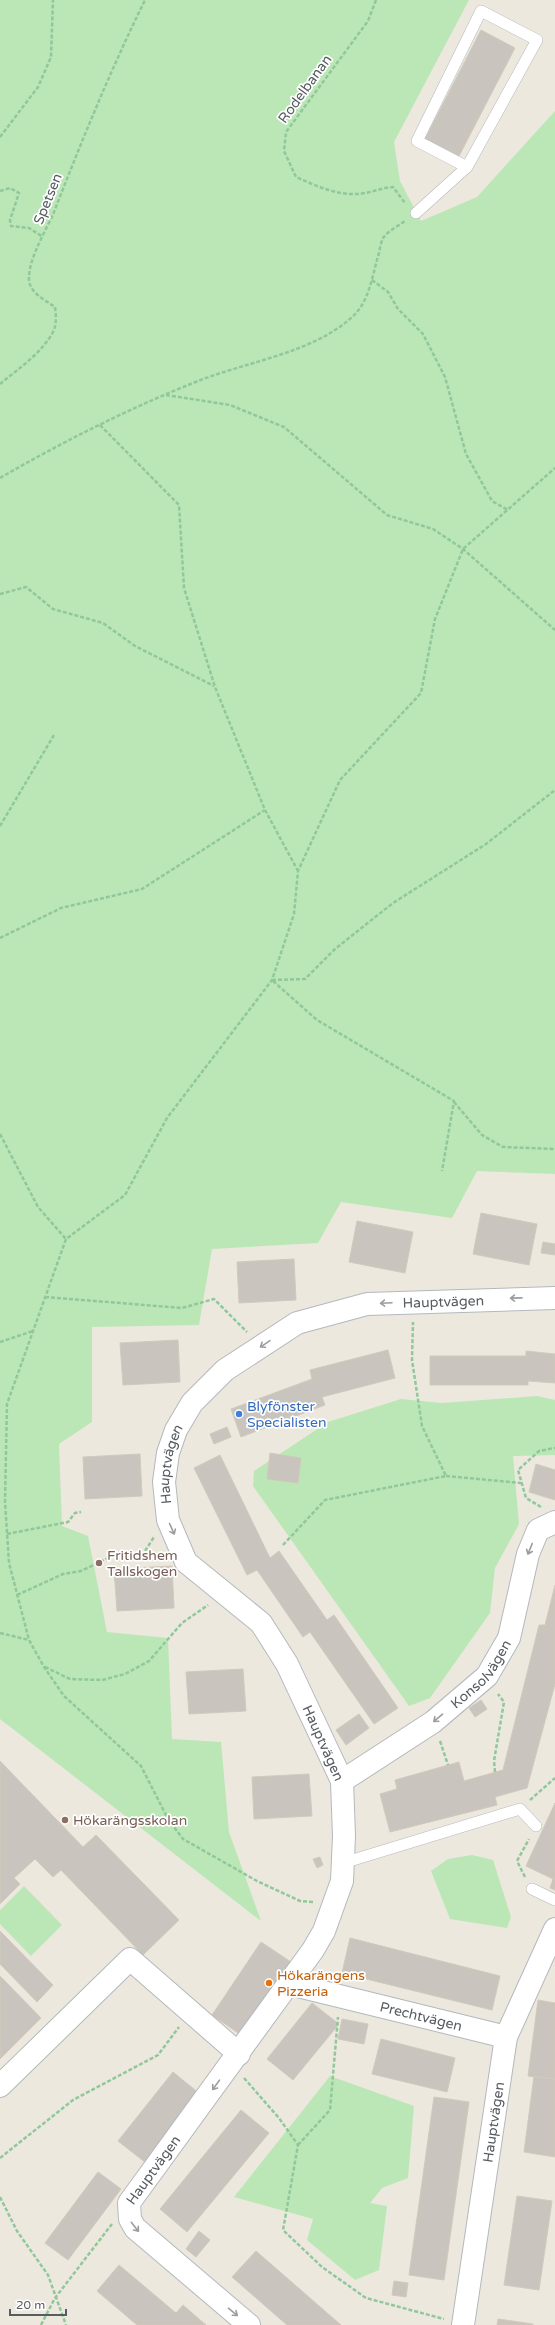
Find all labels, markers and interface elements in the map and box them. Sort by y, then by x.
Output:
street label: Rodelbanan [275,51,335,127]
street label: Spetsen [30,171,66,227]
street label: Hauptvägen [402,1292,484,1311]
one-way arrow [510,1294,523,1302]
one-way arrow [380,1300,393,1307]
one-way arrow [260,1340,271,1348]
place label: Blyfönster Specialisten [247,1398,326,1431]
marker: Blyfönster Specialisten [234,1409,244,1419]
street label: Hauptvägen [155,1421,186,1505]
one-way arrow [169,1523,176,1535]
one-way arrow [526,1542,534,1554]
place label: Fritidshem Tallskogen [107,1547,178,1580]
marker: Fritidshem Tallskogen [94,1558,104,1568]
street label: Konsolvägen [447,1637,515,1712]
street label: Hauptvägen [299,1702,347,1784]
one-way arrow [433,1713,443,1722]
place label: Hökarängsskolan [73,1812,187,1829]
marker: Hökarängsskolan [60,1815,70,1825]
place label: Hökarängens Pizzeria [277,1967,365,2000]
marker: Hökarängens Pizzeria [264,1978,274,1988]
street label: Prechtvägen [378,1998,464,2034]
one-way arrow [212,2079,220,2090]
street label: Hauptvägen [479,2081,508,2164]
street label: Hauptvägen [122,2132,184,2208]
one-way arrow [131,2221,140,2232]
scale bar [10,2291,66,2317]
text: 20 m [16,2298,45,2312]
one-way arrow [228,2307,239,2316]

